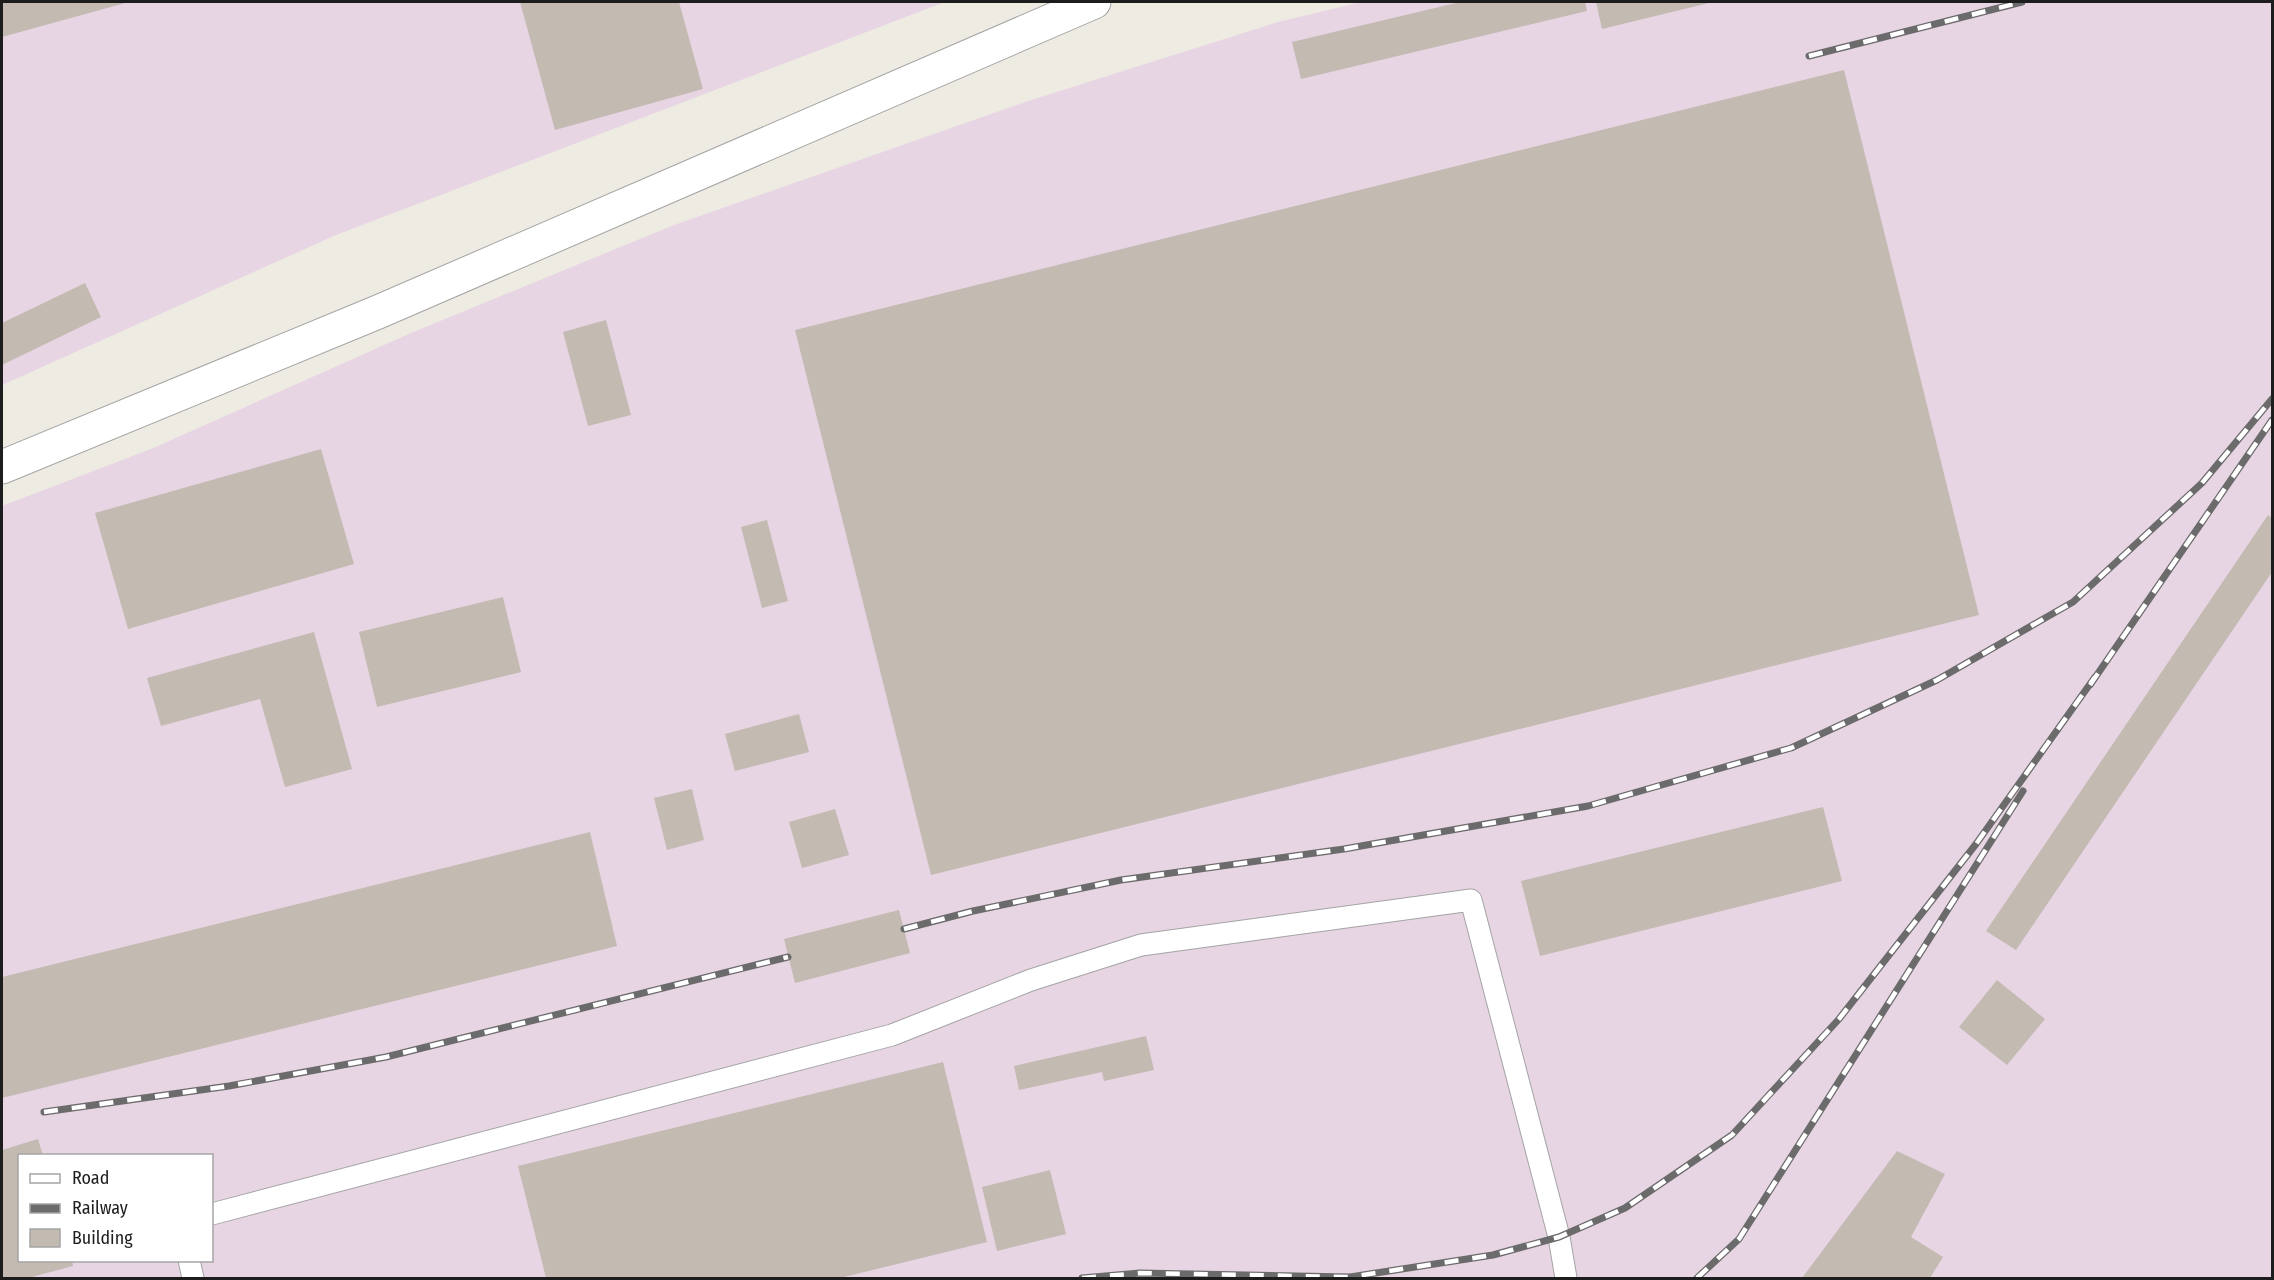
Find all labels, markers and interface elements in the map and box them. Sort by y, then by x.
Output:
legend [18,1154,213,1262]
text: Road [72,1167,109,1189]
text: Railway [72,1197,128,1219]
text: Building [72,1227,133,1249]

